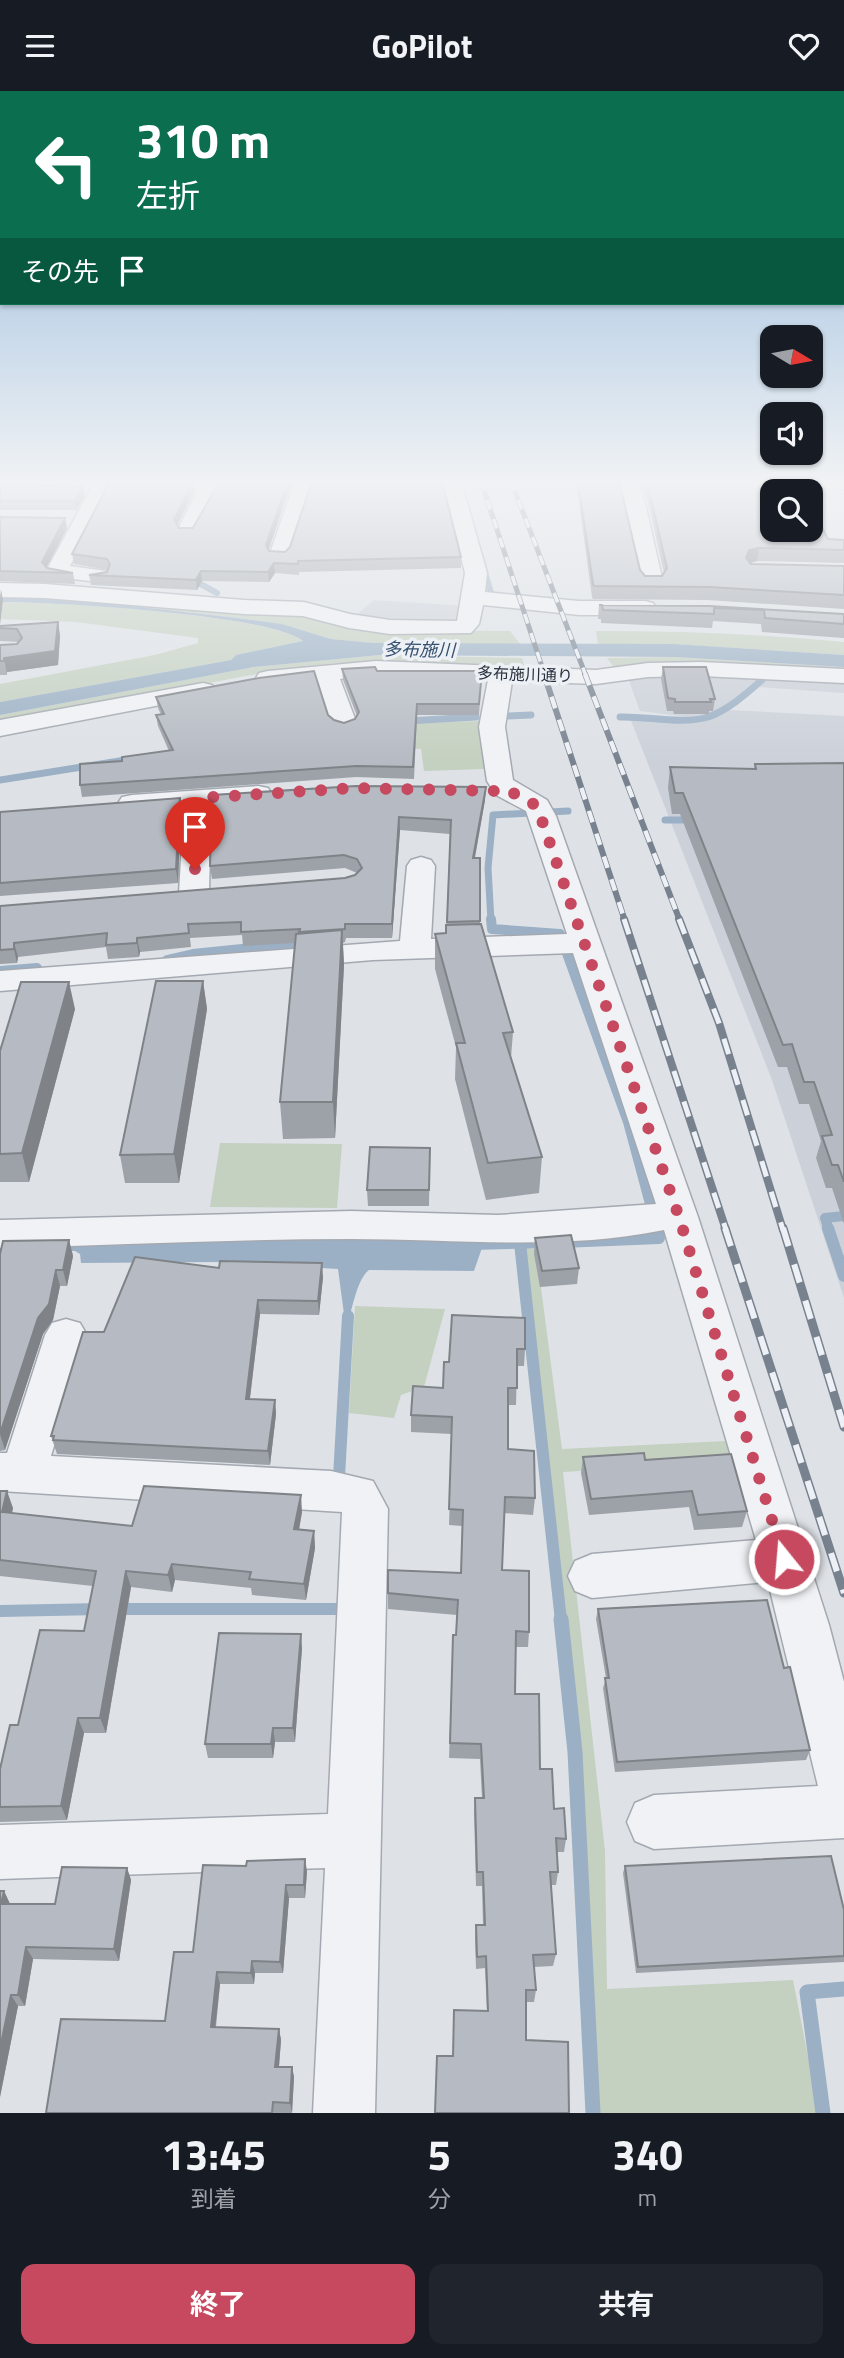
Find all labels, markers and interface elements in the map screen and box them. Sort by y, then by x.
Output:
text: GoPilot [372,22,472,70]
icon: menu [21,27,59,65]
icon: heart [785,27,823,65]
text: 310 m [136,102,270,177]
icon: left [21,119,112,210]
text: 左折 [136,171,200,219]
text: その先 [21,252,99,291]
icon: arrive [113,252,151,290]
north arrow [760,325,822,389]
map controls [760,325,823,542]
button: sound [760,402,823,465]
button: search [760,479,823,542]
water label: 多布施川 [383,635,457,664]
street label: 多布施川通り [477,660,573,688]
pin [165,797,225,869]
icon: arrive [176,808,214,846]
position arrow [747,1522,821,1596]
text: 13:45 [161,2122,266,2186]
text: 5 [427,2122,451,2186]
text: 340 [612,2122,683,2186]
text: m [638,2180,657,2215]
text: 到着 [191,2181,237,2216]
text: 分 [428,2181,451,2216]
button: 終了 [21,2264,415,2344]
button: 共有 [429,2264,823,2344]

